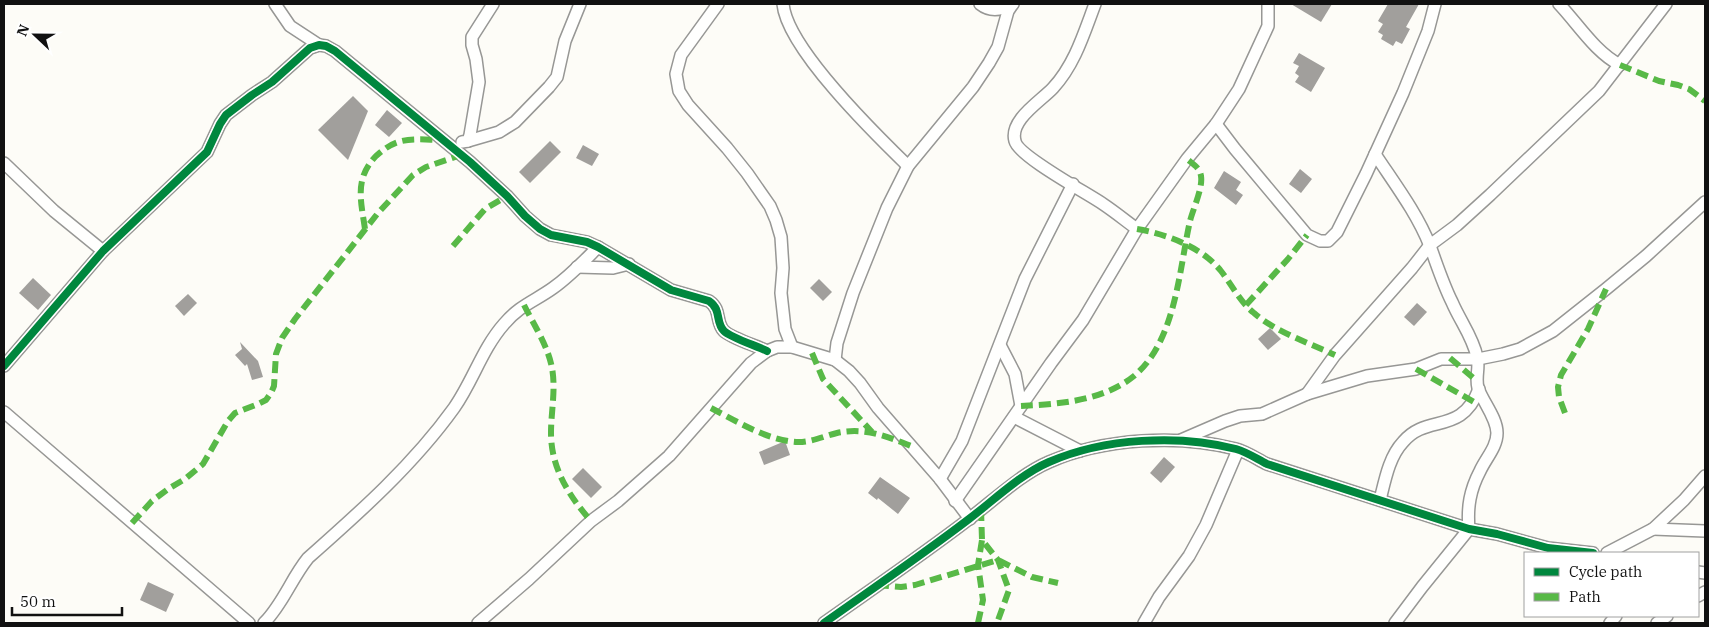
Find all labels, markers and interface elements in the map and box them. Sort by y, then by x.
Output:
north arrow [10,10,60,60]
text: N [13,22,33,39]
legend [1524,552,1699,617]
text: Cycle path [1569,562,1642,581]
scale bar [12,584,122,616]
text: Path [1569,587,1601,606]
text: 50 m [20,592,56,611]

